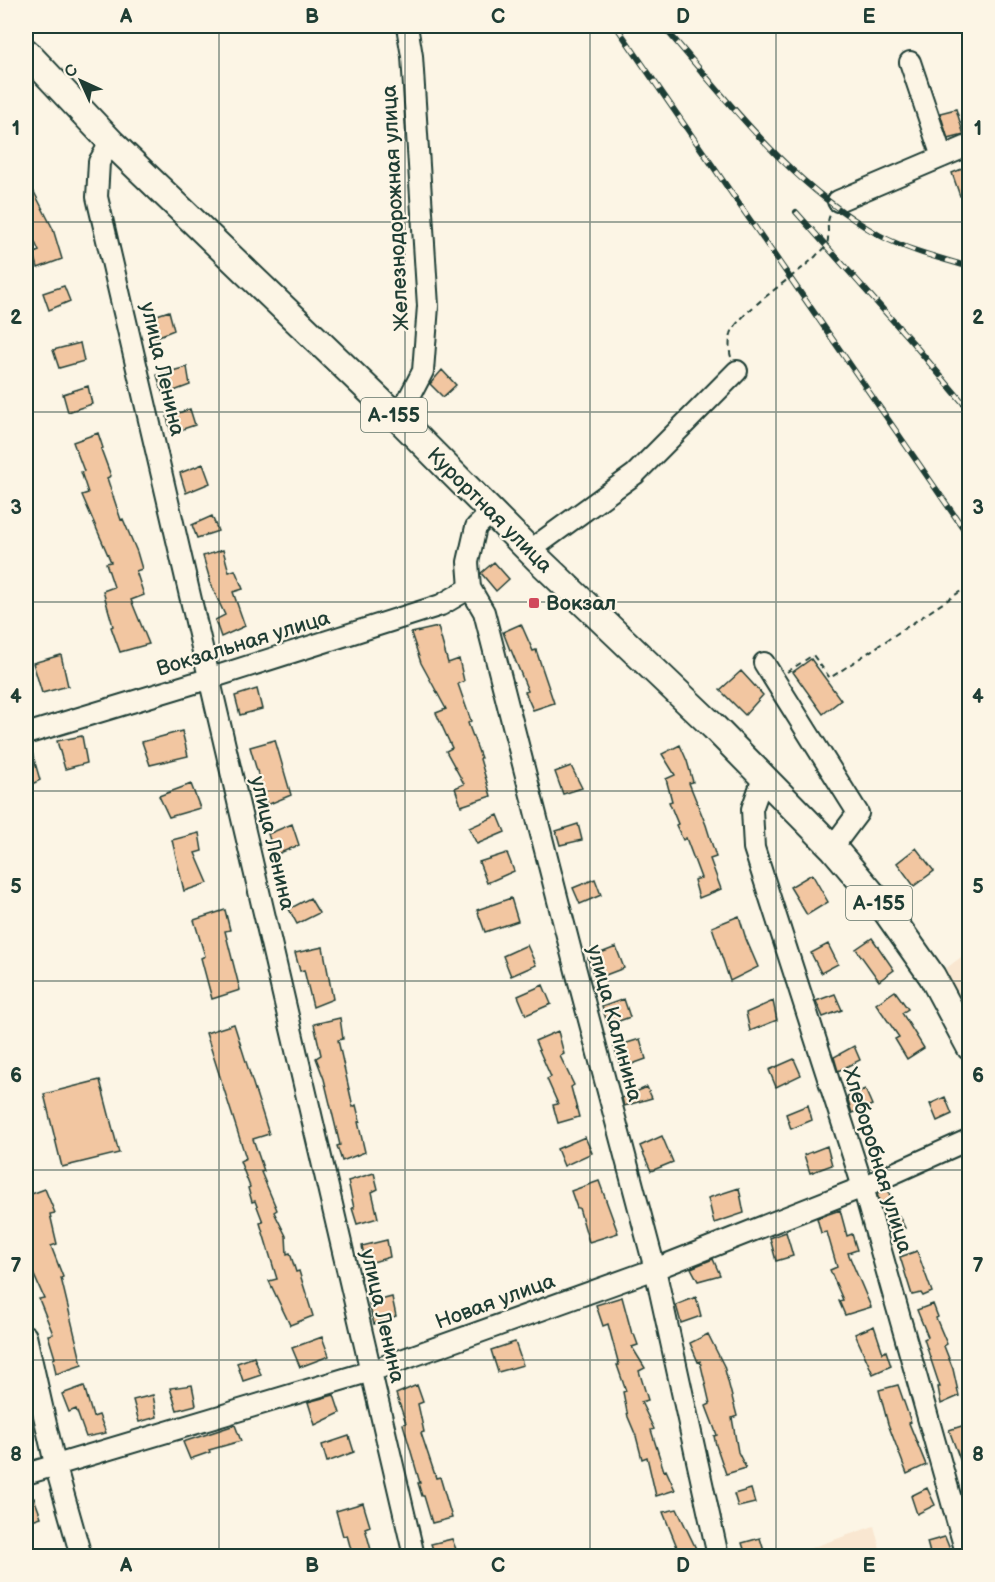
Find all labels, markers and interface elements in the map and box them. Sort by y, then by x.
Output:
text: A [119,5,133,29]
text: B [305,5,319,29]
text: C [491,5,505,29]
text: D [676,5,690,29]
text: E [863,5,876,29]
north arrow [51,51,111,111]
text: С [61,61,82,82]
street label: Железнодорожная улица [377,84,414,332]
text: 1 [12,117,20,141]
text: 1 [974,117,982,141]
street label: улица Ленина [135,300,190,439]
text: 2 [10,306,22,330]
text: 2 [972,306,984,330]
road number: А-155 [361,398,427,432]
street label: Курортная улица [422,442,558,579]
text: 3 [10,496,22,520]
text: 3 [972,496,984,520]
place label: Вокзал [546,591,616,616]
marker: Вокзал [527,596,541,610]
street label: Вокзальная улица [153,605,333,682]
text: 4 [10,685,22,709]
text: 4 [972,685,984,709]
street label: улица Ленина [245,774,300,913]
text: 5 [10,875,22,899]
text: 5 [972,875,984,899]
road number: А-155 [846,886,912,920]
street label: улица Калинина [582,942,648,1105]
text: 6 [10,1064,22,1088]
street label: Хлеборобная улица [837,1064,918,1257]
text: 6 [972,1064,984,1088]
street label: улица Ленина [355,1247,410,1386]
text: 7 [10,1254,22,1278]
text: 7 [972,1254,984,1278]
street label: Новая улица [432,1268,559,1335]
text: 8 [10,1443,22,1467]
text: 8 [972,1443,984,1467]
text: A [119,1554,133,1578]
text: B [305,1554,319,1578]
text: C [491,1554,505,1578]
text: D [676,1554,690,1578]
text: E [863,1554,876,1578]

